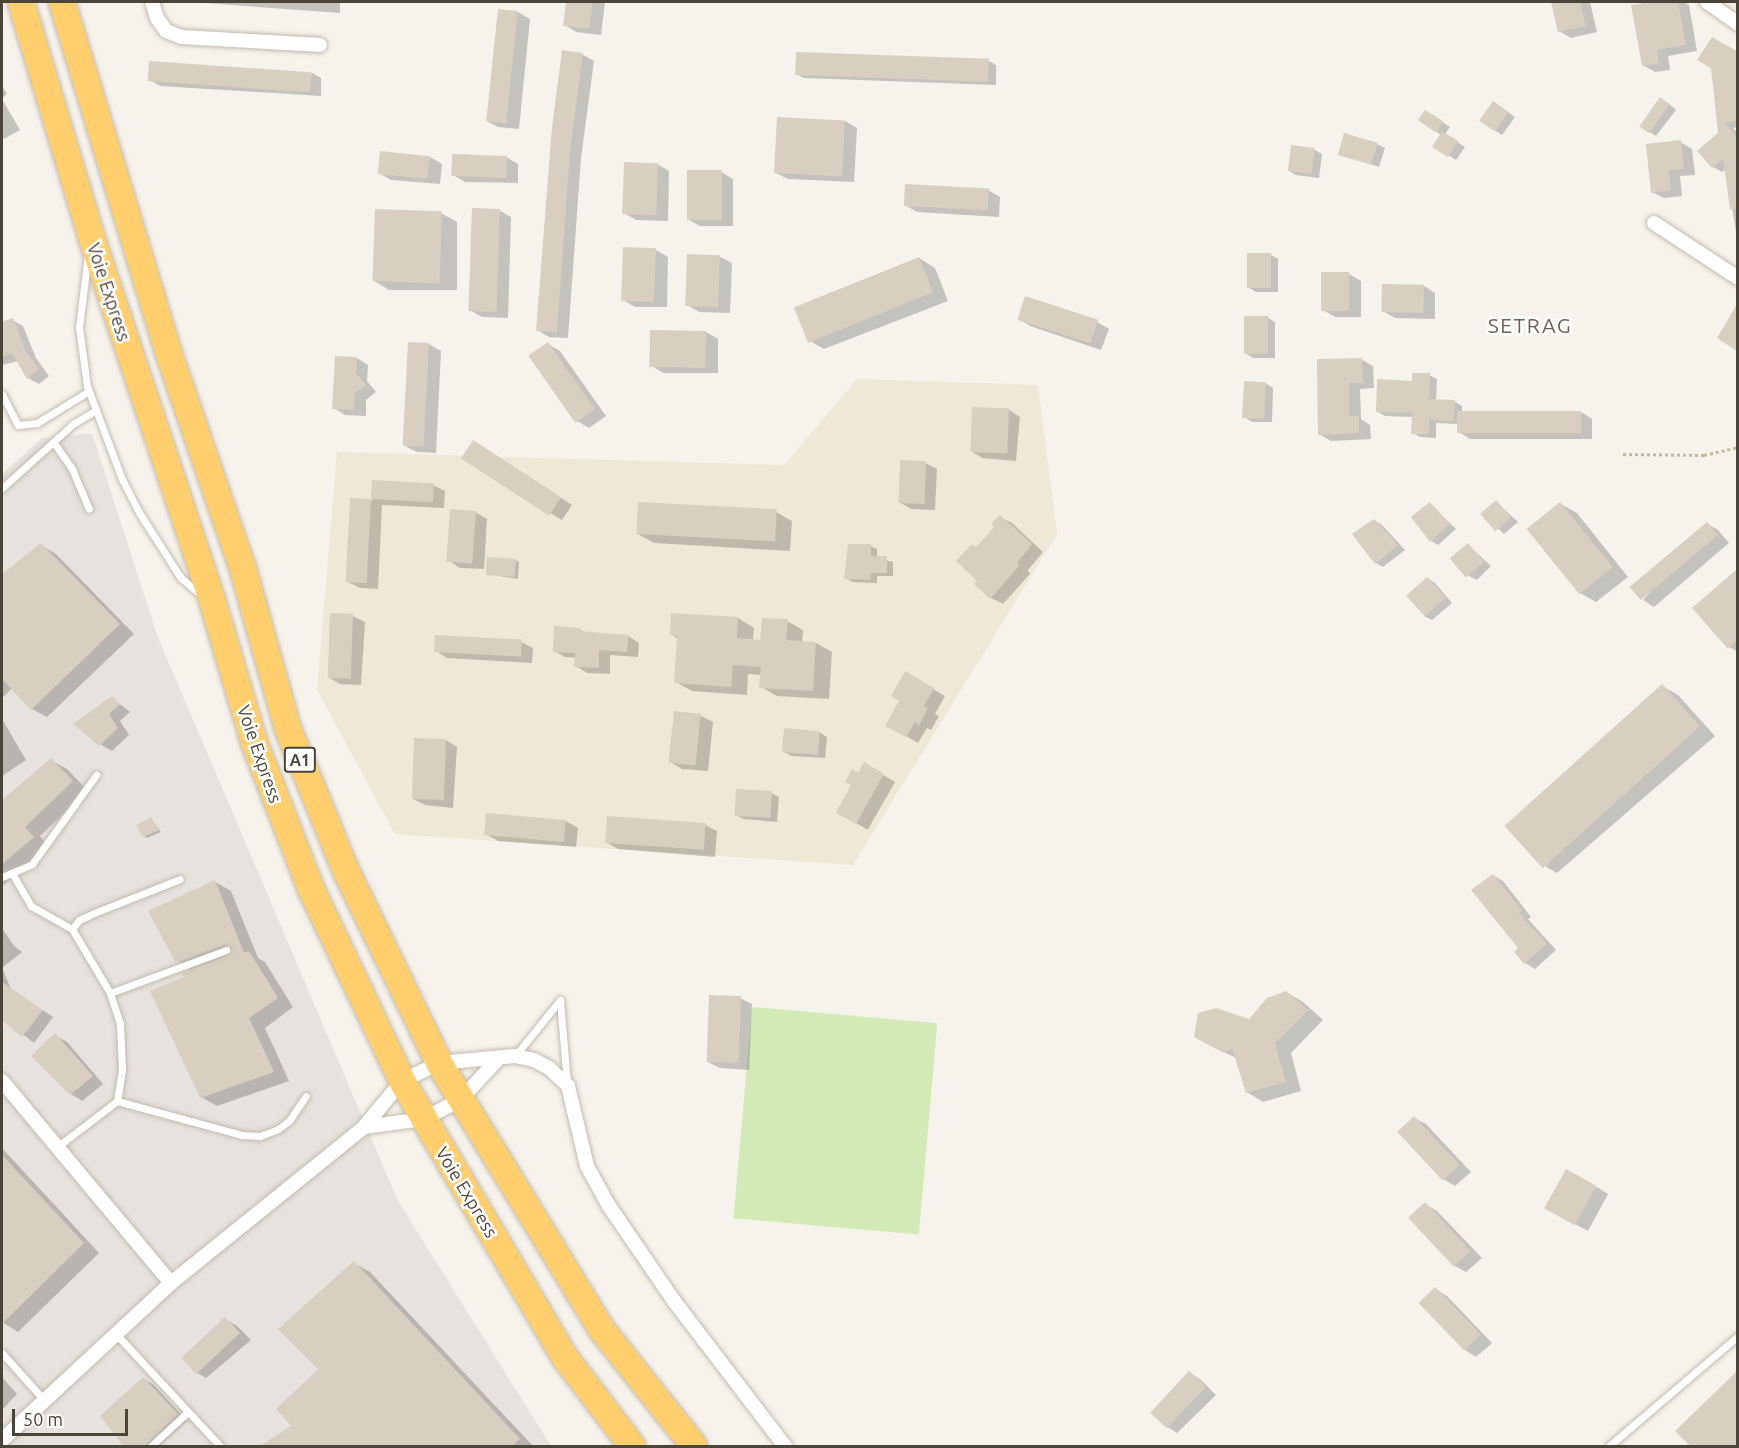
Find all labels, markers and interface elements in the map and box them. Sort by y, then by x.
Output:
street label: Voie Express [83,240,135,344]
district label: SETRAG [1488,312,1572,338]
street label: Voie Express [233,702,287,806]
road number: A1 [284,747,316,773]
street label: Voie Express [431,1143,503,1241]
scale bar [15,1397,130,1435]
text: 50 m [23,1409,63,1429]

